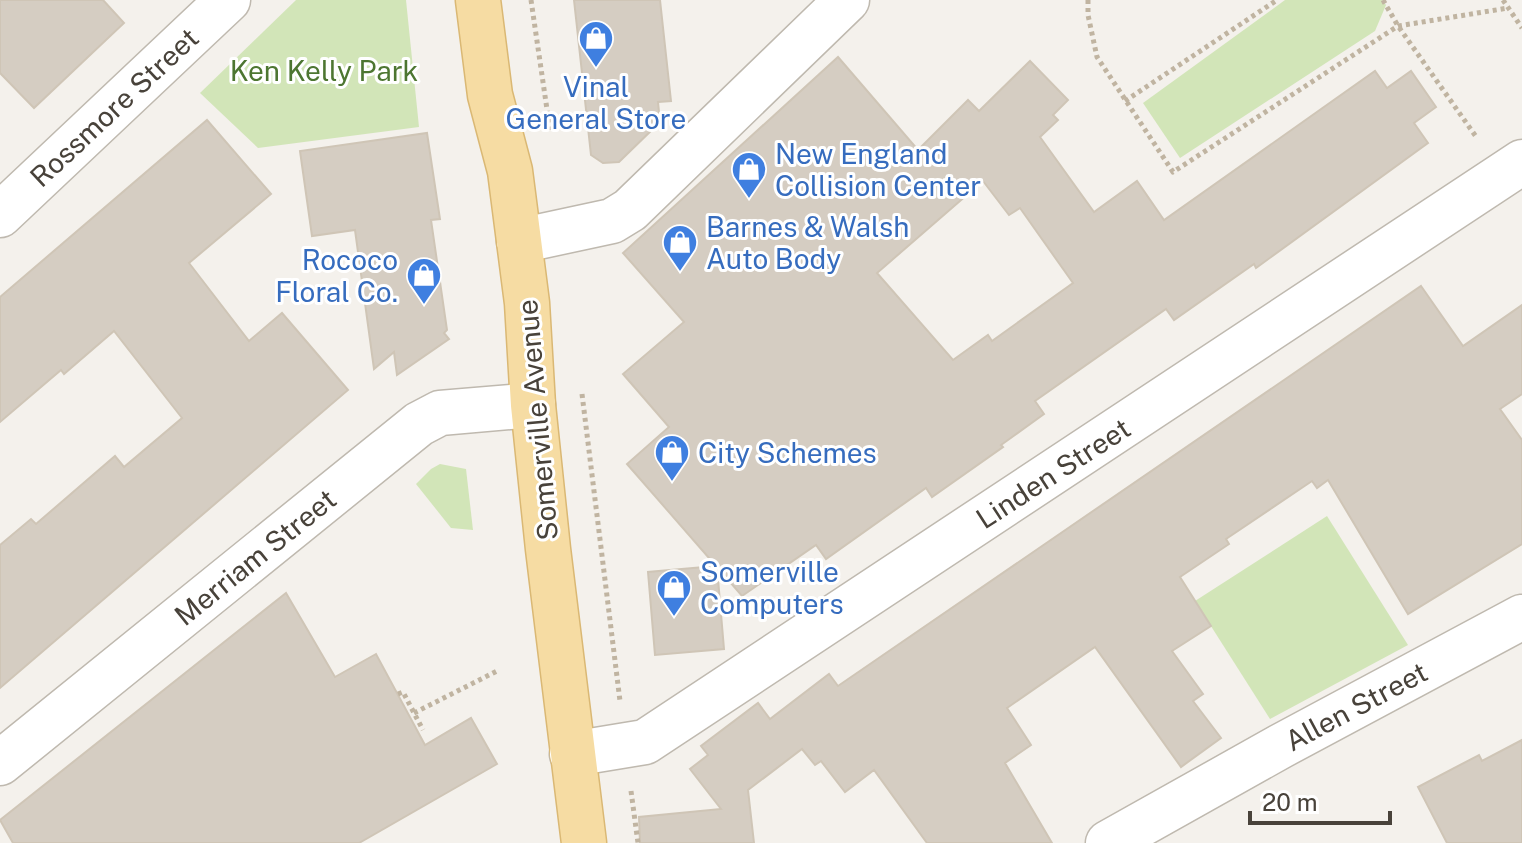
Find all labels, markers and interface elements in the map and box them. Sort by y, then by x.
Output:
shop icon: Vinal General Store [577,19,615,69]
street label: Rossmore Street [23,21,205,193]
park label: Ken Kelly Park [230,54,418,87]
place label: Vinal General Store [506,70,686,135]
place label: New England Collision Center [775,137,981,202]
shop icon: New England Collision Center [730,150,768,200]
place label: Barnes & Walsh Auto Body [706,210,909,275]
shop icon: Barnes & Walsh Auto Body [661,223,699,273]
place label: Rococo Floral Co. [275,243,398,308]
shop icon: Rococo Floral Co. [405,256,443,306]
street label: Somerville Avenue [510,298,564,542]
street label: Linden Street [970,411,1136,535]
shop icon: City Schemes [653,433,691,483]
place label: City Schemes [698,436,877,469]
street label: Merriam Street [168,482,342,632]
place label: Somerville Computers [700,555,844,620]
shop icon: Somerville Computers [655,568,693,618]
street label: Allen Street [1279,655,1433,757]
scale bar [1250,775,1390,825]
text: 20 m [1262,788,1318,816]

